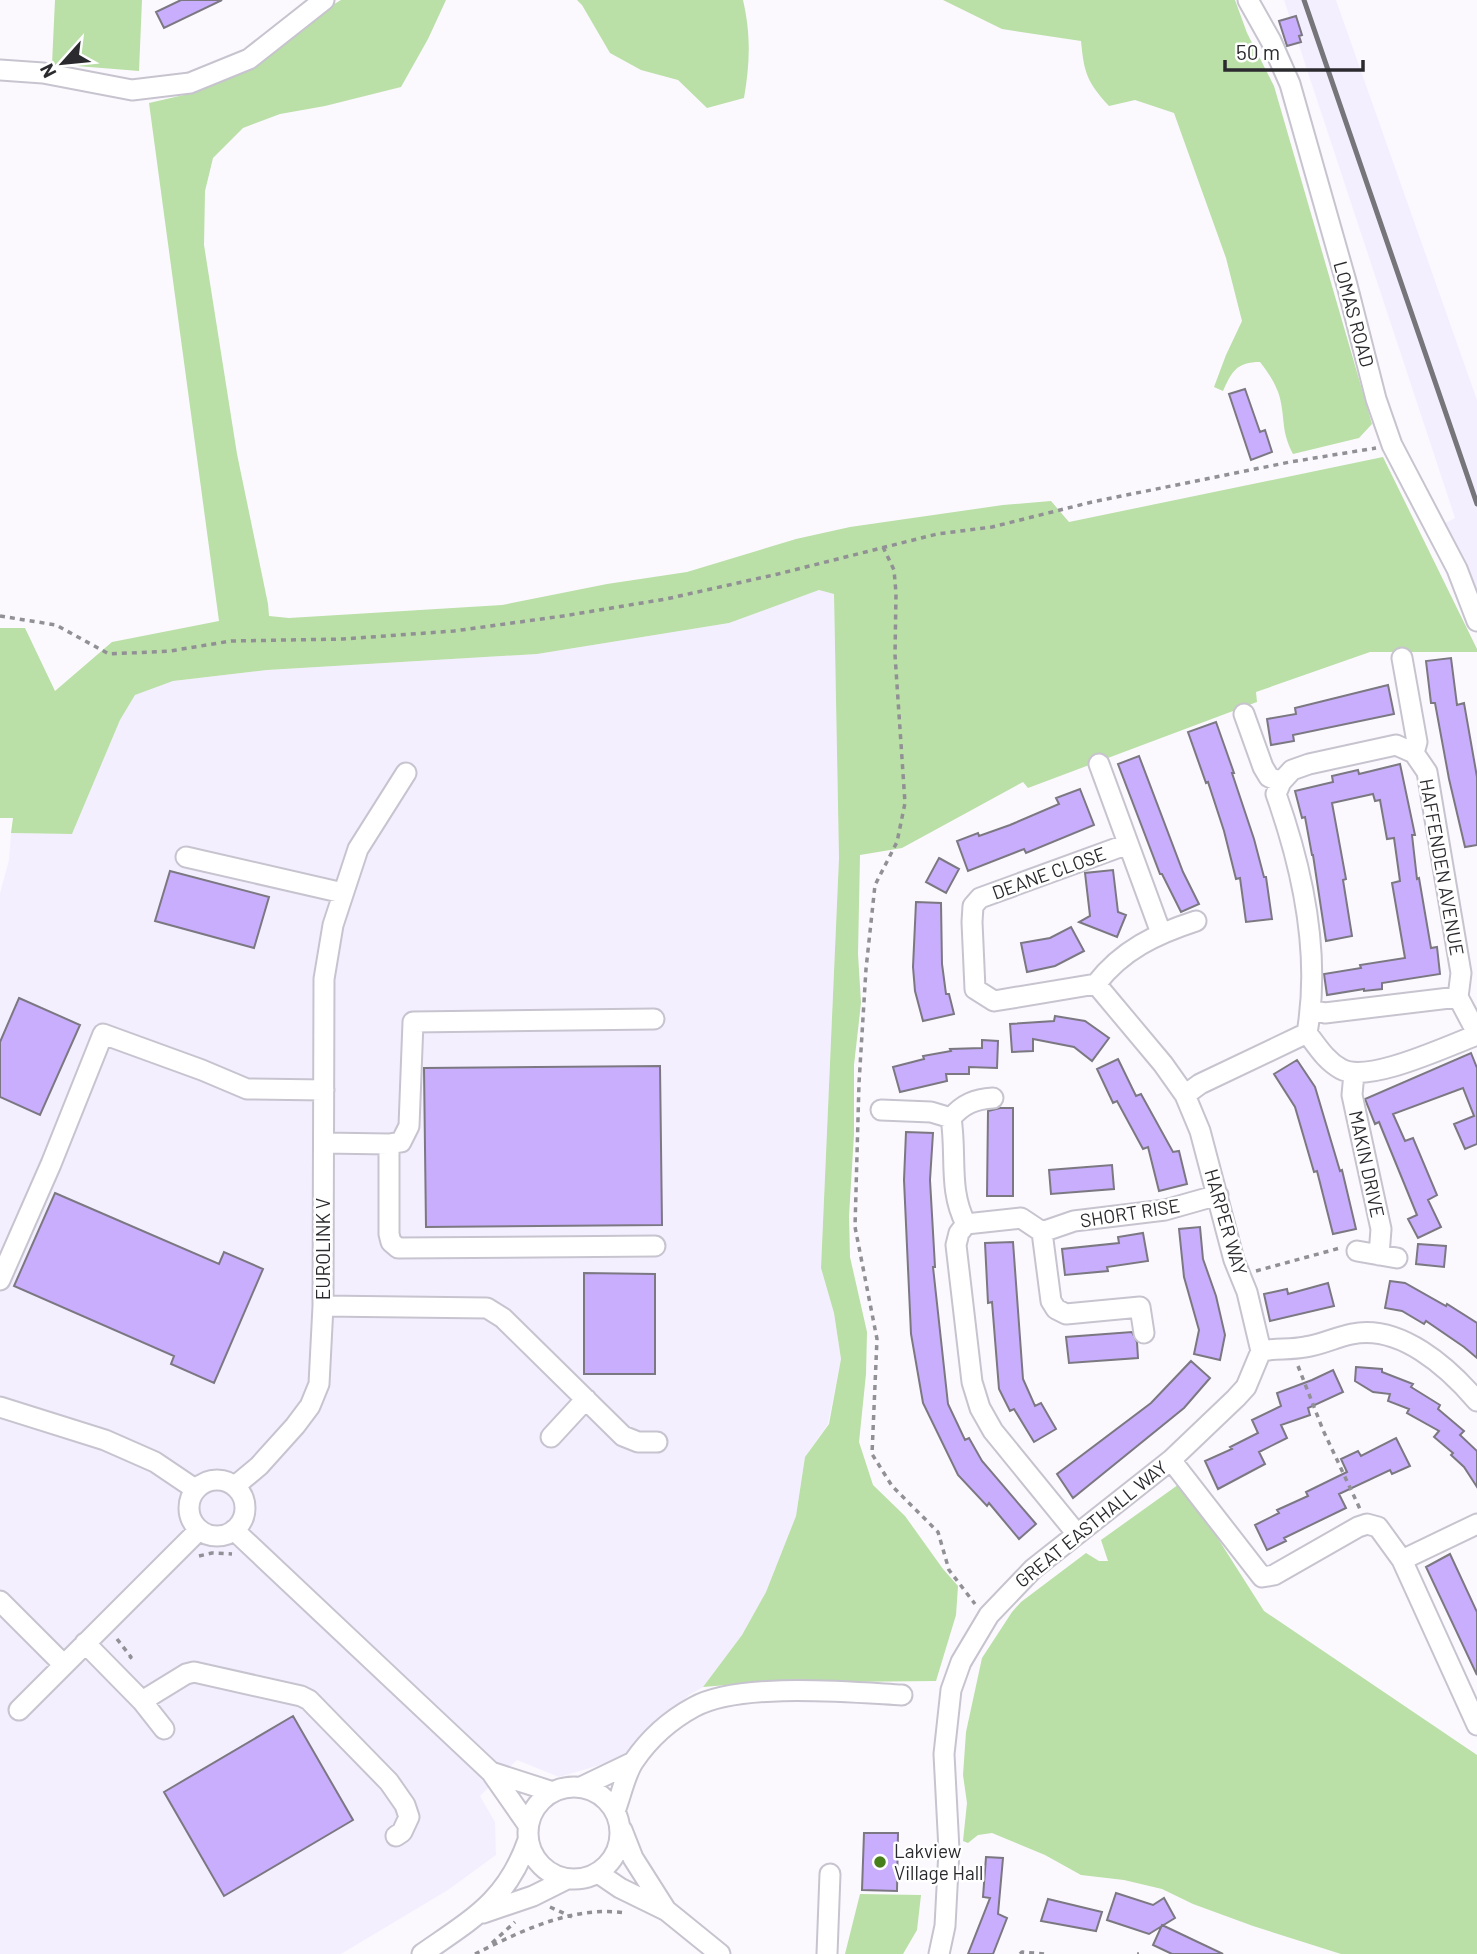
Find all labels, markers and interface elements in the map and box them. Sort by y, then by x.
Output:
north arrow [28,28,98,98]
scale bar [1225,28,1363,72]
text: 50 m [1236,39,1280,64]
text: N [34,60,61,82]
street label: LOMAS ROAD [1329,258,1380,369]
street label: HAFFENDEN AVENUE [1416,777,1469,957]
street label: DEANE CLOSE [989,841,1109,904]
street label: MAKIN DRIVE [1345,1108,1390,1220]
street label: HARPER WAY [1200,1166,1253,1278]
street label: SHORT RISE [1078,1193,1181,1232]
street label: EUROLINK V [311,1198,334,1300]
street label: GREAT EASTHALL WAY [1010,1455,1171,1592]
place label: Lakview Village Hall [894,1839,983,1884]
marker: Lakview Village Hall [872,1854,888,1870]

